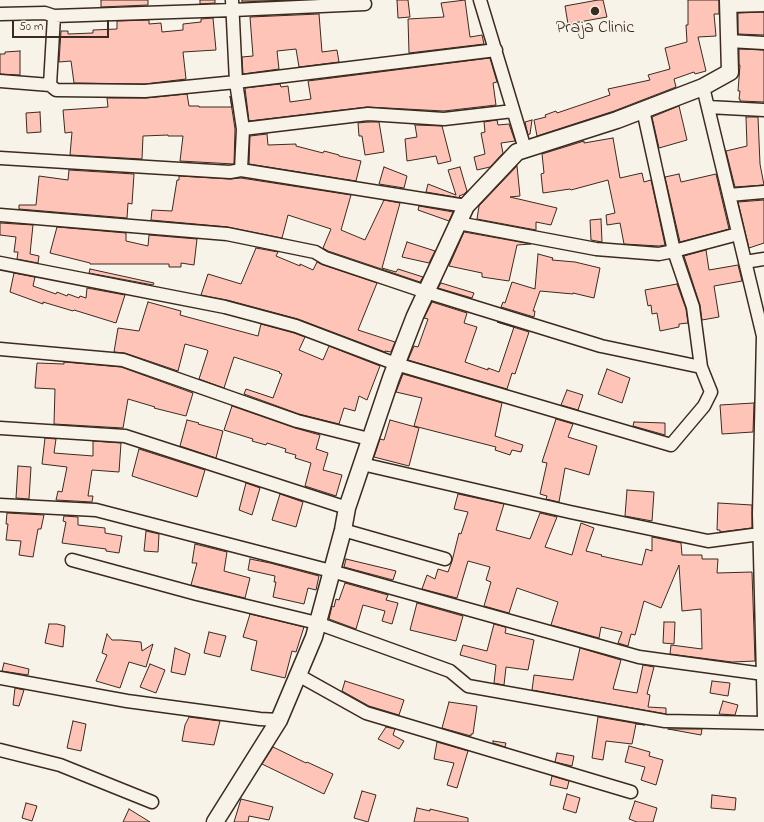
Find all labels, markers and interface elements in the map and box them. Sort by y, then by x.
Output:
marker: Praja Clinic [589,5,601,17]
scale bar [14,12,111,38]
text: 50 m [19,18,43,36]
place label: Praja Clinic [556,18,634,40]

